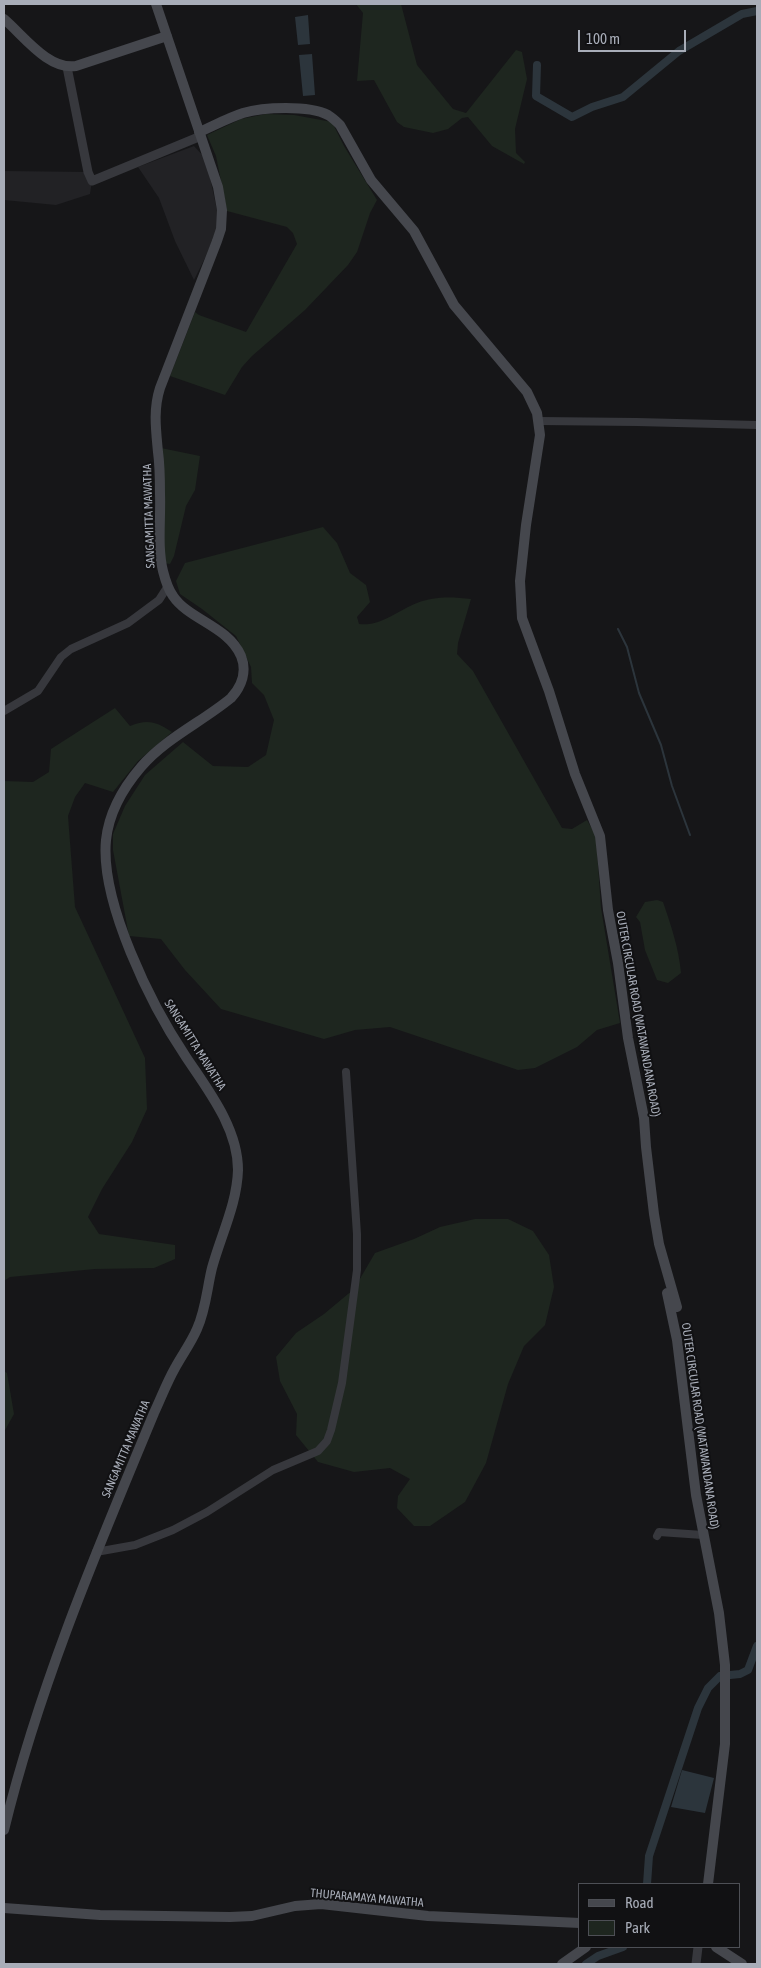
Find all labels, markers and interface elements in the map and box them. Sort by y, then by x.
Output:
scale bar [581,20,688,52]
text: 100 m [586,30,620,47]
street label: SANGAMITTA MAWATHA [140,463,158,569]
street label: OUTER CIRCULAR ROAD (WATAWANDANA ROAD) [613,910,663,1118]
street label: SANGAMITTA MAWATHA [161,997,229,1093]
street label: OUTER CIRCULAR ROAD (WATAWANDANA ROAD) [678,1322,722,1530]
street label: SANGAMITTA MAWATHA [99,1398,153,1500]
legend [578,1883,741,1948]
street label: THUPARAMAYA MAWATHA [310,1886,424,1910]
text: Road [625,1894,654,1911]
text: Park [625,1919,650,1936]

